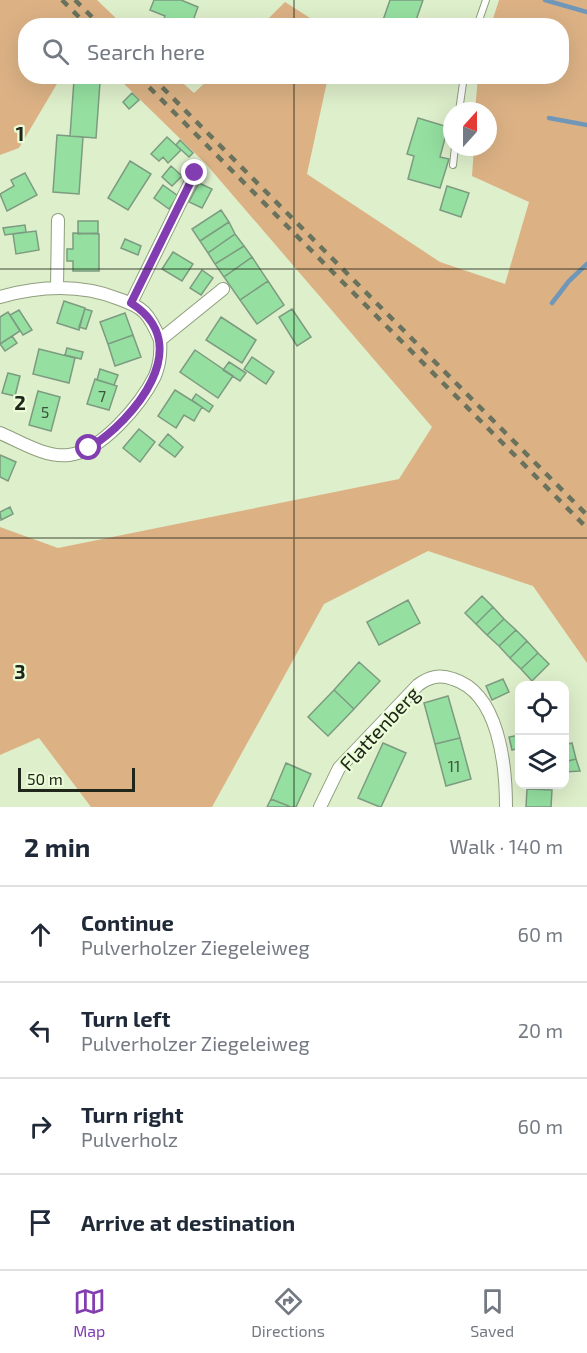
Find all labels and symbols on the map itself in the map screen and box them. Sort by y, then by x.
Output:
north arrow [443,102,497,156]
text: 1 [16,121,24,145]
route end [181,159,207,185]
house number: 7 [98,386,106,405]
text: 2 [14,390,26,414]
house number: 5 [41,402,49,421]
route start [75,434,101,460]
text: 3 [14,659,26,683]
street label: Flattenberg [334,681,424,775]
house number: 11 [448,756,460,775]
scale bar [18,765,135,792]

